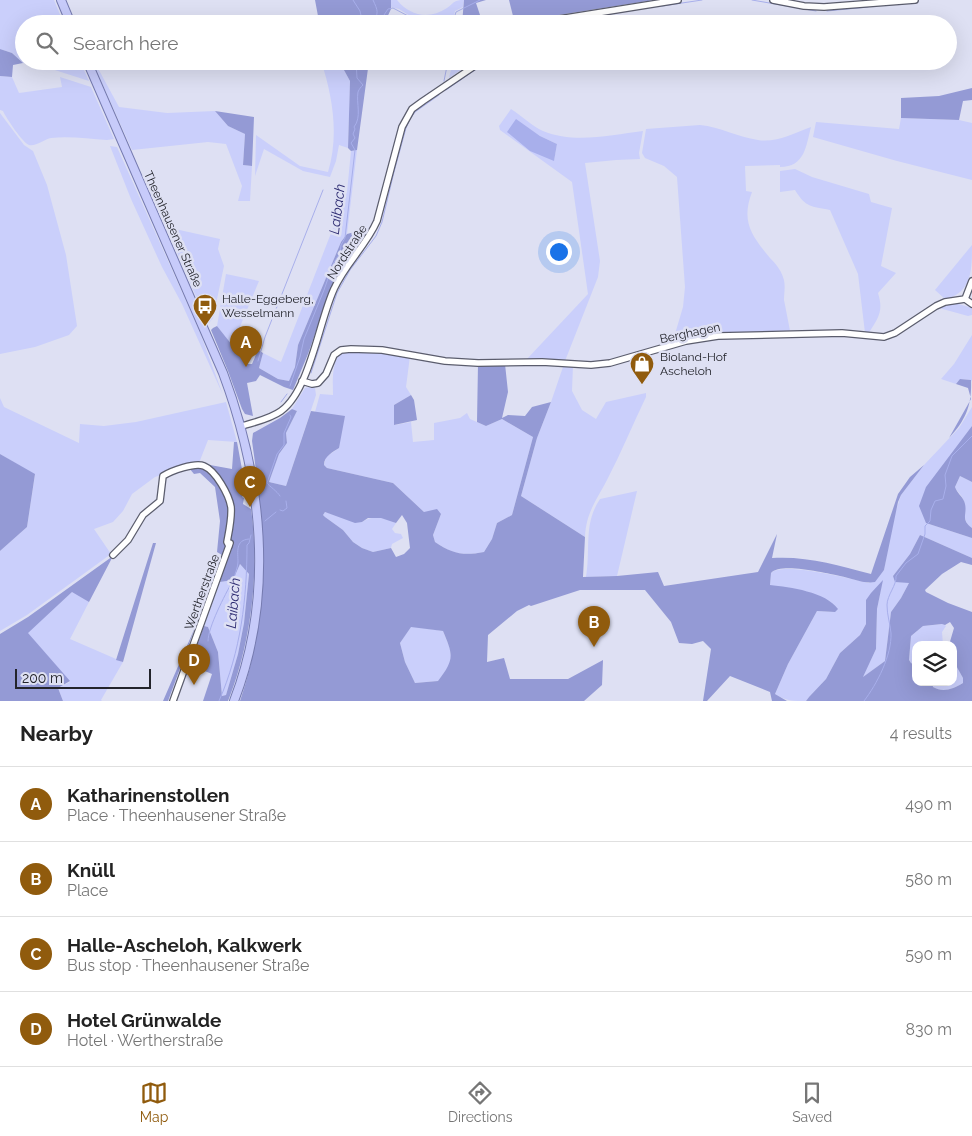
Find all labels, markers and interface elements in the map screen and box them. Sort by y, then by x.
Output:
search box [15,15,957,70]
icon: search [33,29,61,57]
text: Search here [73,32,179,54]
street label: Theenhausener Straße [141,169,205,289]
water label: Laibach [326,183,348,235]
street label: Nordstraße [324,222,370,282]
your location [546,239,572,265]
place label: Halle-Eggeberg, Wesselmann [222,292,314,320]
bus stop icon: Halle-Eggeberg, Wesselmann [192,293,218,327]
street label: Berghagen [658,320,722,346]
pin: A [230,326,262,367]
place label: Bioland-Hof Ascheloh [660,350,728,378]
shop icon: Bioland-Hof Ascheloh [629,351,655,385]
pin: C [234,466,266,507]
street label: Wertherstraße [182,552,222,632]
water label: Laibach [223,577,243,629]
pin: B [578,606,610,647]
map controls [912,641,957,686]
button: layers [912,641,957,686]
pin: D [178,644,210,685]
scale bar [15,666,151,689]
text: 200 m [22,670,63,686]
text: Nearby [20,721,93,746]
text: 4 results [890,724,952,743]
text: Katharinenstollen [67,784,230,806]
text: A [31,795,41,814]
text: 490 m [905,795,952,814]
text: Place · Theenhausener Straße [67,806,286,825]
text: Knüll [67,859,115,881]
text: B [31,870,41,889]
text: 580 m [905,870,952,889]
text: Place [67,881,108,900]
text: Halle-Ascheloh, Kalkwerk [67,934,302,956]
text: C [31,945,41,964]
text: 590 m [905,945,952,964]
text: Bus stop · Theenhausener Straße [67,956,309,975]
text: Hotel Grünwalde [67,1009,221,1031]
text: D [30,1020,42,1039]
text: 830 m [905,1020,952,1039]
text: Hotel · Wertherstraße [67,1031,223,1050]
tab: Map [140,1079,168,1125]
tab: Directions [448,1079,513,1125]
tab: Saved [792,1079,832,1125]

